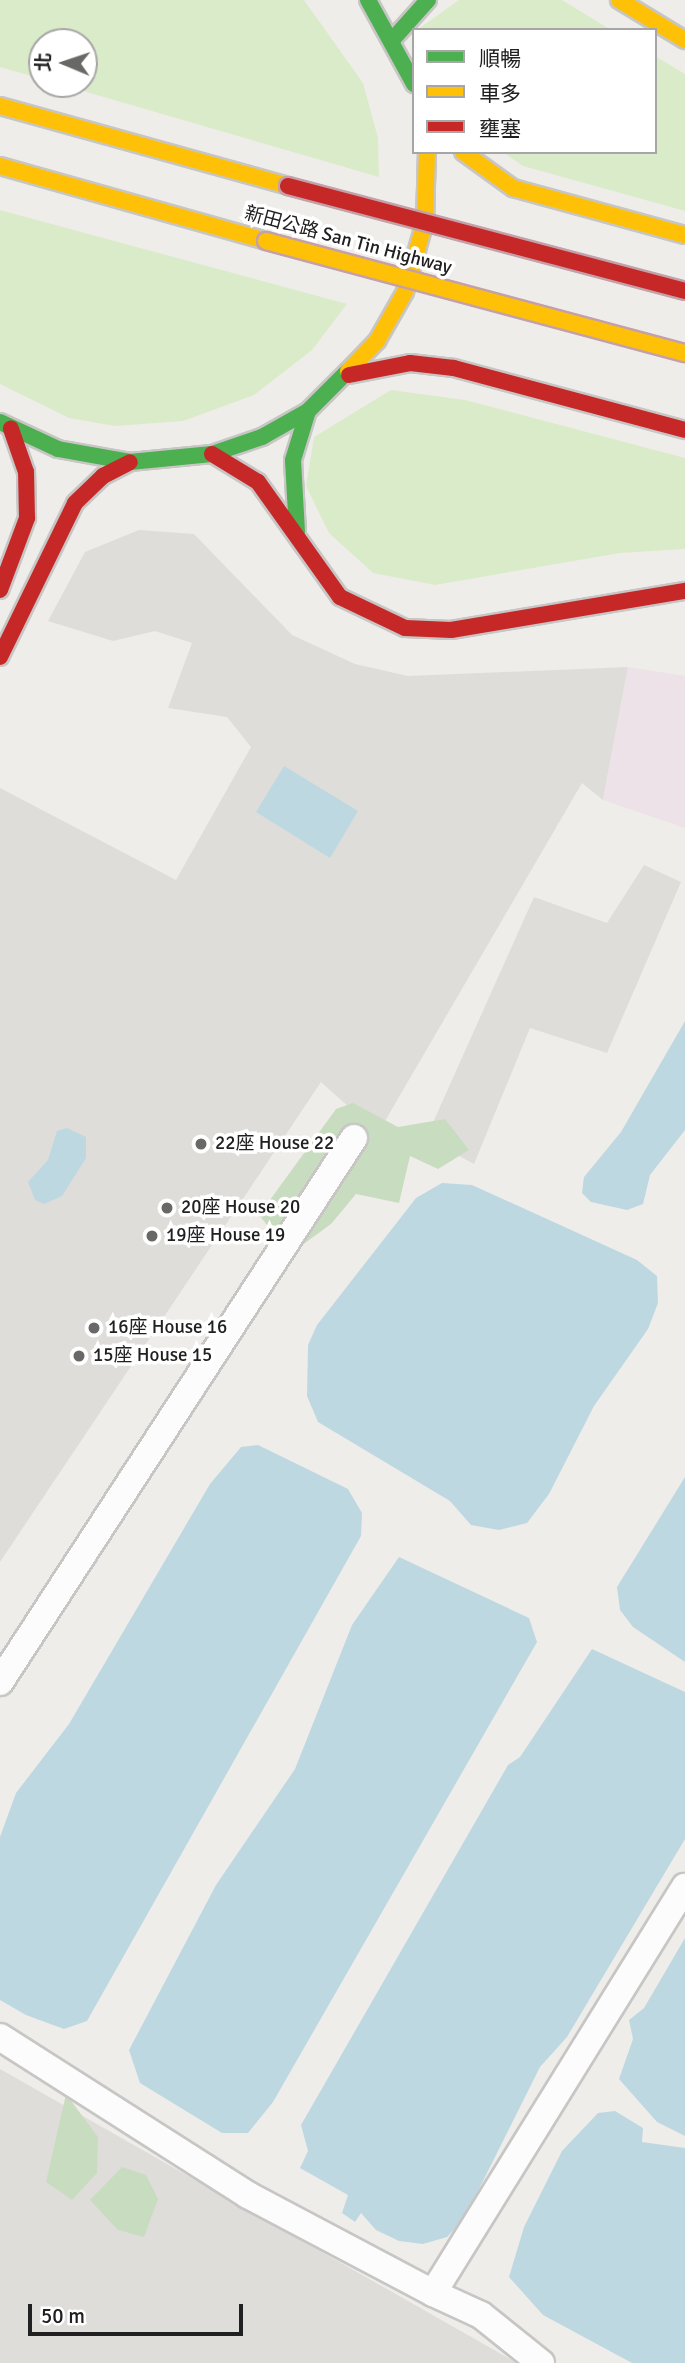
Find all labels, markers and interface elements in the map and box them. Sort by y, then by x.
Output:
north arrow [28,28,98,98]
legend [412,28,657,154]
text: 順暢 [479,46,521,72]
text: 北 [32,52,56,72]
text: 車多 [479,81,521,107]
text: 壅塞 [479,116,521,142]
street label: 新田公路 San Tin Highway [242,202,454,280]
place label: 22座 House 22 [215,1133,334,1155]
marker: 22座 House 22 [193,1136,209,1152]
place label: 20座 House 20 [181,1197,300,1219]
marker: 20座 House 20 [159,1200,175,1216]
place label: 19座 House 19 [166,1225,285,1247]
marker: 19座 House 19 [144,1228,160,1244]
place label: 16座 House 16 [108,1317,227,1339]
marker: 16座 House 16 [86,1320,102,1336]
place label: 15座 House 15 [93,1345,212,1367]
marker: 15座 House 15 [71,1348,87,1364]
scale bar [32,2290,247,2334]
text: 50 m [41,2303,85,2329]

